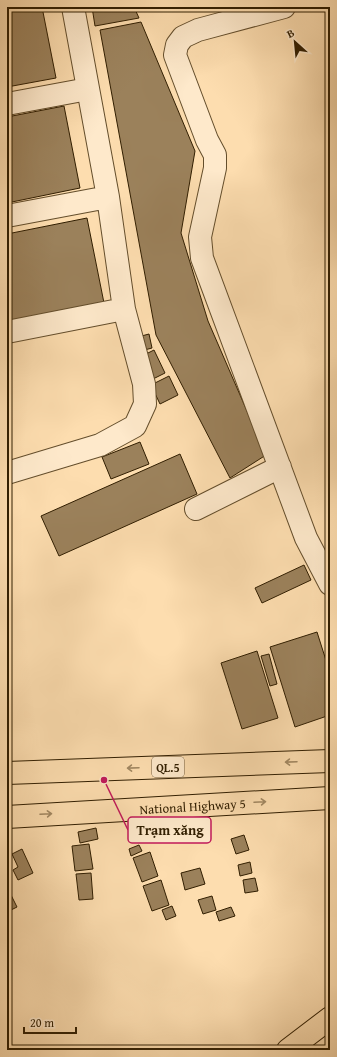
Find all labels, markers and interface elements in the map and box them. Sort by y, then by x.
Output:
north arrow [275,22,315,62]
text: B [284,24,297,42]
road number: QL.5 [152,757,184,777]
one-way arrow [285,758,298,766]
one-way arrow [127,764,140,772]
street label: National Highway 5 [139,793,246,819]
one-way arrow [253,798,266,805]
one-way arrow [39,811,52,818]
callout: Trạm xăng [128,817,211,843]
text: Trạm xăng [136,820,204,840]
scale bar [24,1009,76,1035]
text: 20 m [30,1014,54,1031]

